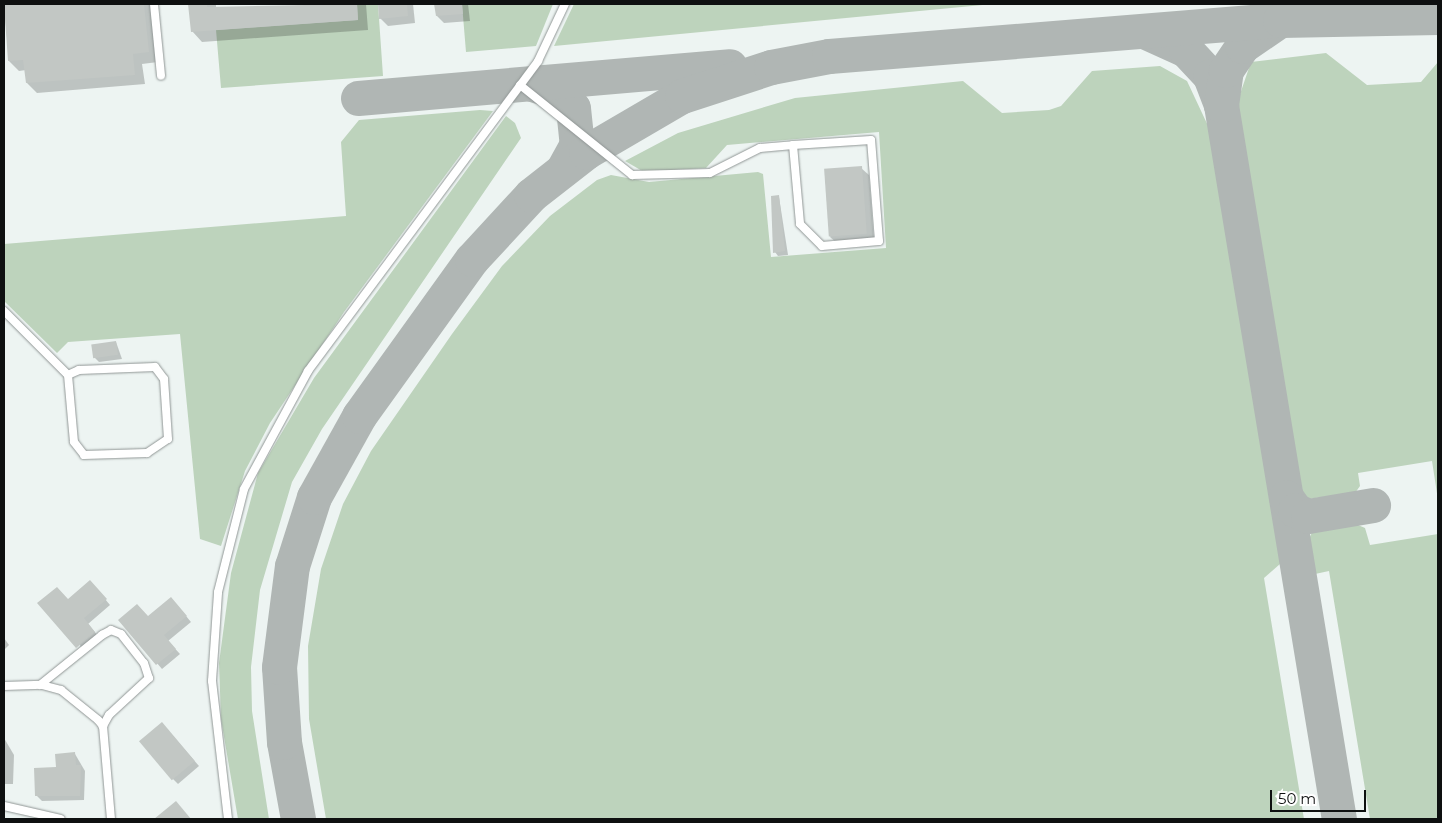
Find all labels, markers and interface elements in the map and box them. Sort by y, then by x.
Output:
scale bar [1272,780,1368,812]
text: 50 m [1278,789,1316,808]

